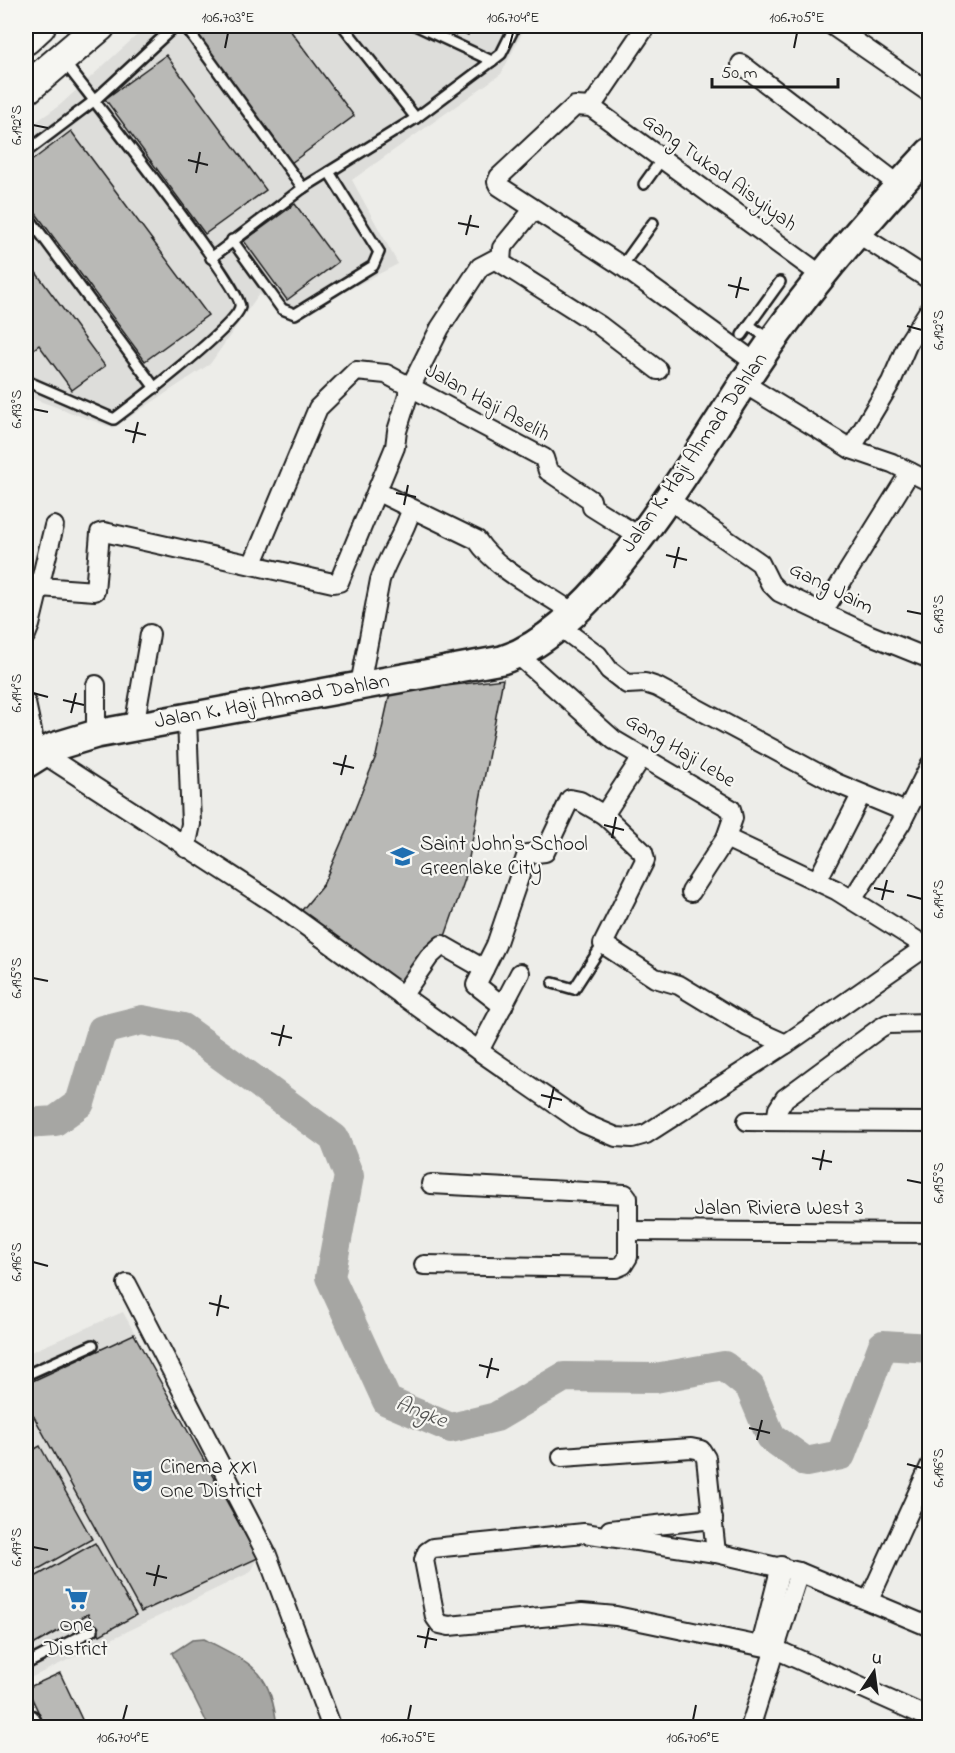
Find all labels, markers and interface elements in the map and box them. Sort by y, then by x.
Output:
text: 106.703°E [202,7,254,29]
text: 106.704°E [487,7,539,29]
text: 106.705°E [769,7,825,29]
scale bar [712,51,838,89]
text: 50 m [721,61,758,87]
text: 6.192°S [6,105,28,145]
street label: Gang Tukad Aisyiyah [634,106,803,241]
text: 6.192°S [928,310,950,350]
street label: Jalan K. Haji Ahmad Dahlan [614,347,776,559]
street label: Jalan Haji Aselih [419,356,555,450]
text: 6.193°S [6,389,28,428]
street label: Gang Jaim [783,555,878,625]
text: 6.193°S [928,594,950,633]
street label: Jalan K. Haji Ahmad Dahlan [152,667,392,737]
text: 6.194°S [6,673,28,712]
street label: Gang Haji Lebe [618,706,741,798]
place label: Saint John's School Greenlake City [420,830,588,886]
school or university icon: Saint John's School Greenlake City [389,844,415,870]
text: 6.194°S [928,879,950,918]
text: 6.195°S [6,957,28,999]
text: 6.195°S [928,1162,950,1204]
street label: Jalan Riviera West 3 [694,1194,864,1224]
text: 6.196°S [6,1242,28,1282]
water label: Angke [390,1388,453,1438]
text: 6.196°S [928,1448,950,1488]
place label: Cinema XXI One District [160,1453,262,1507]
theatre icon: Cinema XXI One District [129,1467,155,1493]
text: 6.197°S [6,1527,28,1566]
supermarket icon: One District [63,1585,89,1611]
place label: One District [43,1611,108,1665]
north arrow [844,1642,904,1702]
text: U [869,1647,885,1672]
text: 106.704°E [97,1727,149,1749]
text: 106.705°E [380,1727,436,1749]
text: 106.706°E [666,1727,720,1749]

